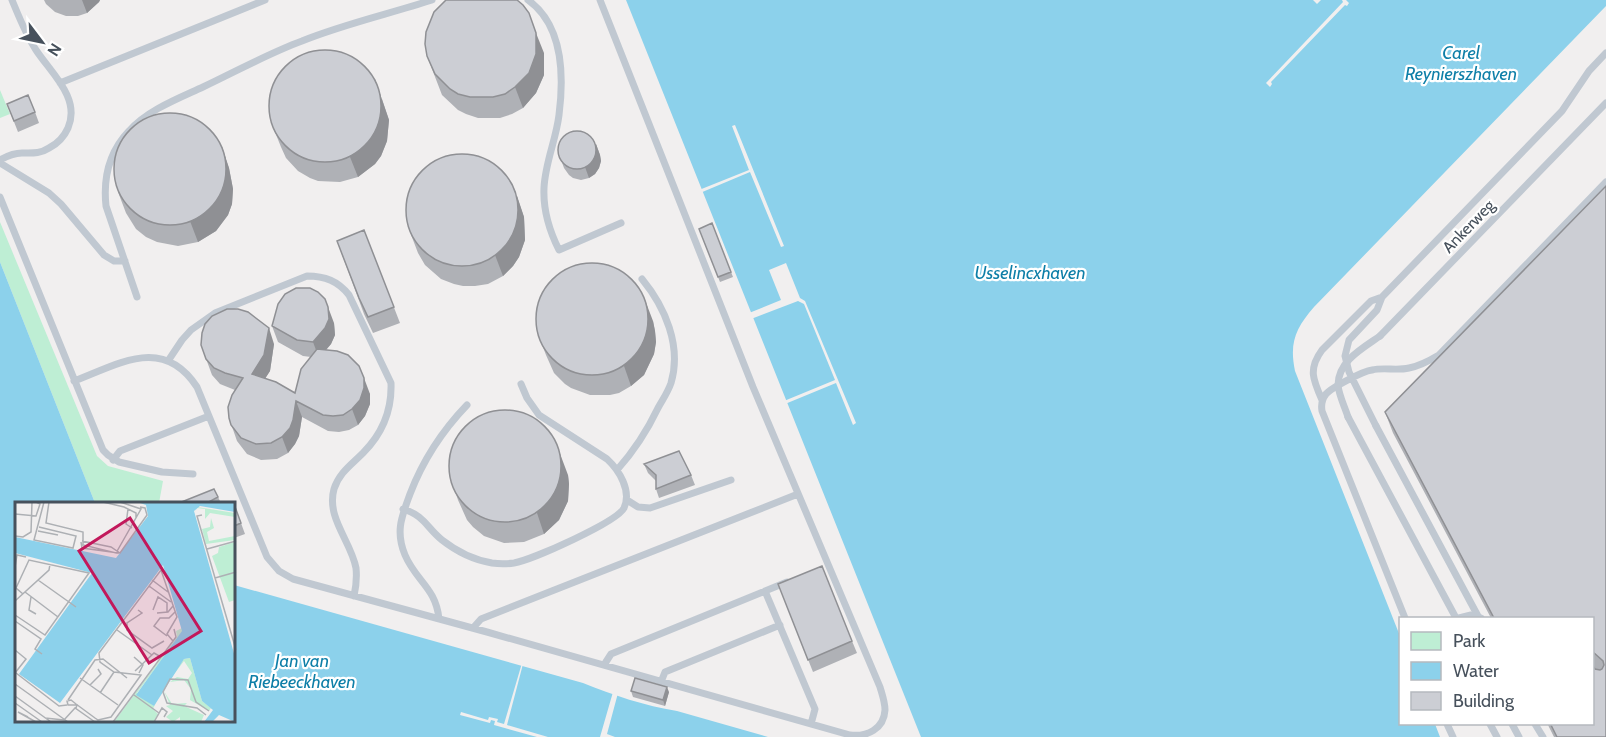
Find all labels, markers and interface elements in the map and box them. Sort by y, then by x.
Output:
north arrow [12,12,72,72]
text: N [43,40,65,60]
water label: Carel Reynierszhaven [1405,42,1517,85]
street label: Ankerweg [1438,195,1499,257]
water label: Usselincxhaven [975,262,1085,284]
inset map [15,502,236,722]
legend [1399,617,1594,725]
text: Park [1453,630,1486,652]
water label: Jan van Riebeeckhaven [248,650,356,693]
text: Water [1453,660,1499,682]
text: Building [1453,690,1515,712]

